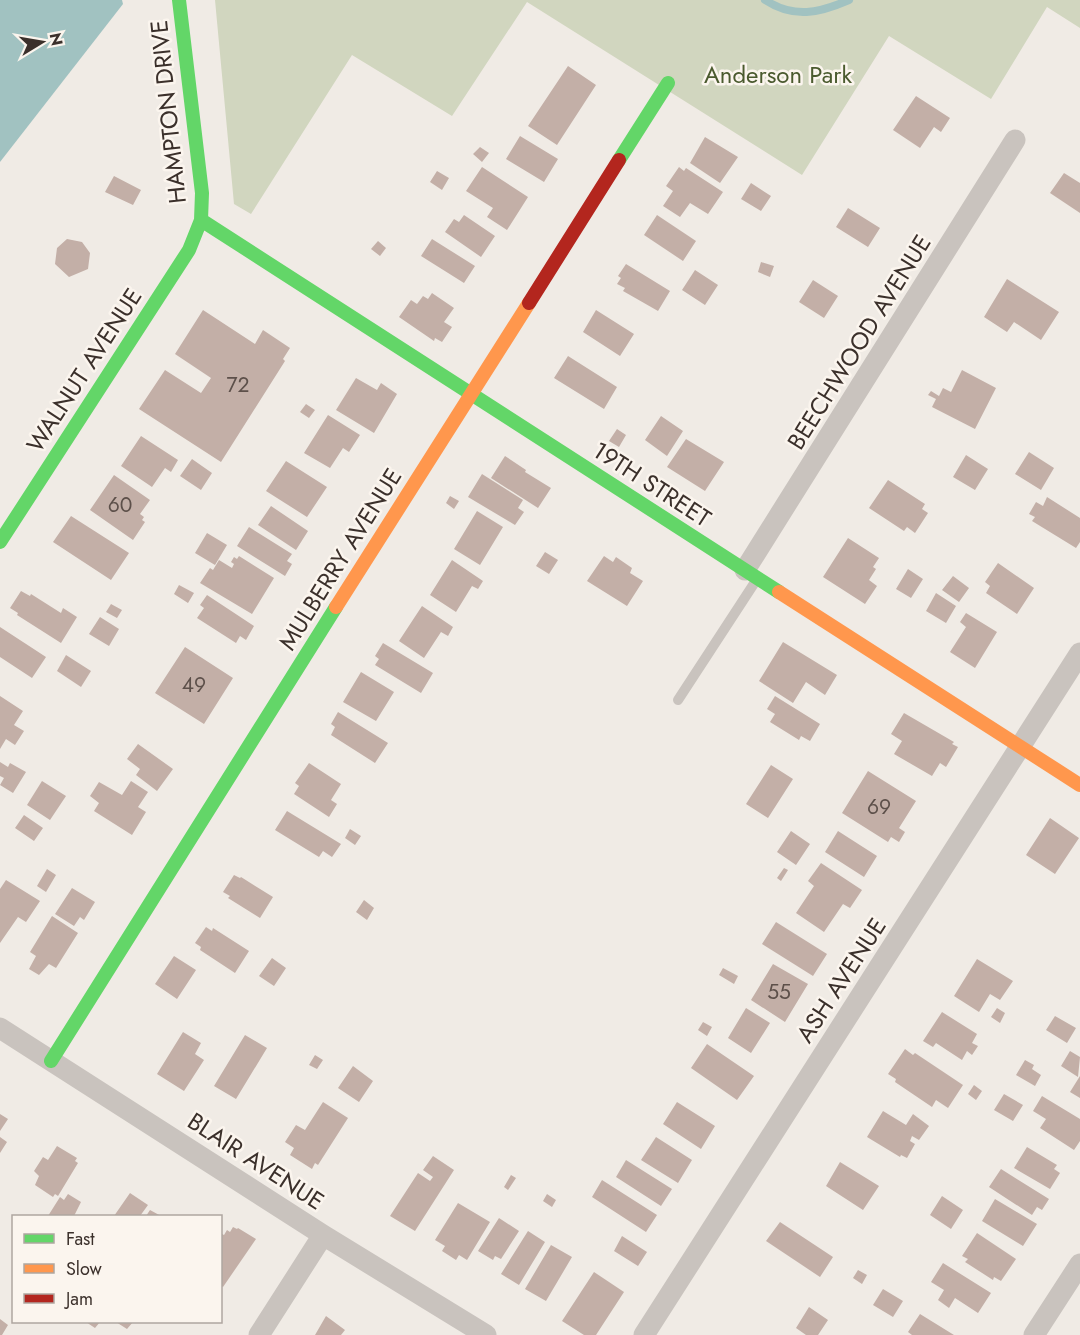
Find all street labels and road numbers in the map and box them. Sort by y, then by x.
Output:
street label: HAMPTON DRIVE [141,19,195,205]
street label: BEECHWOOD AVENUE [779,228,939,456]
street label: WALNUT AVENUE [18,281,150,459]
street label: 19TH STREET [586,433,718,535]
street label: MULBERRY AVENUE [270,461,410,657]
street label: ASH AVENUE [787,911,895,1049]
street label: BLAIR AVENUE [181,1104,331,1218]

